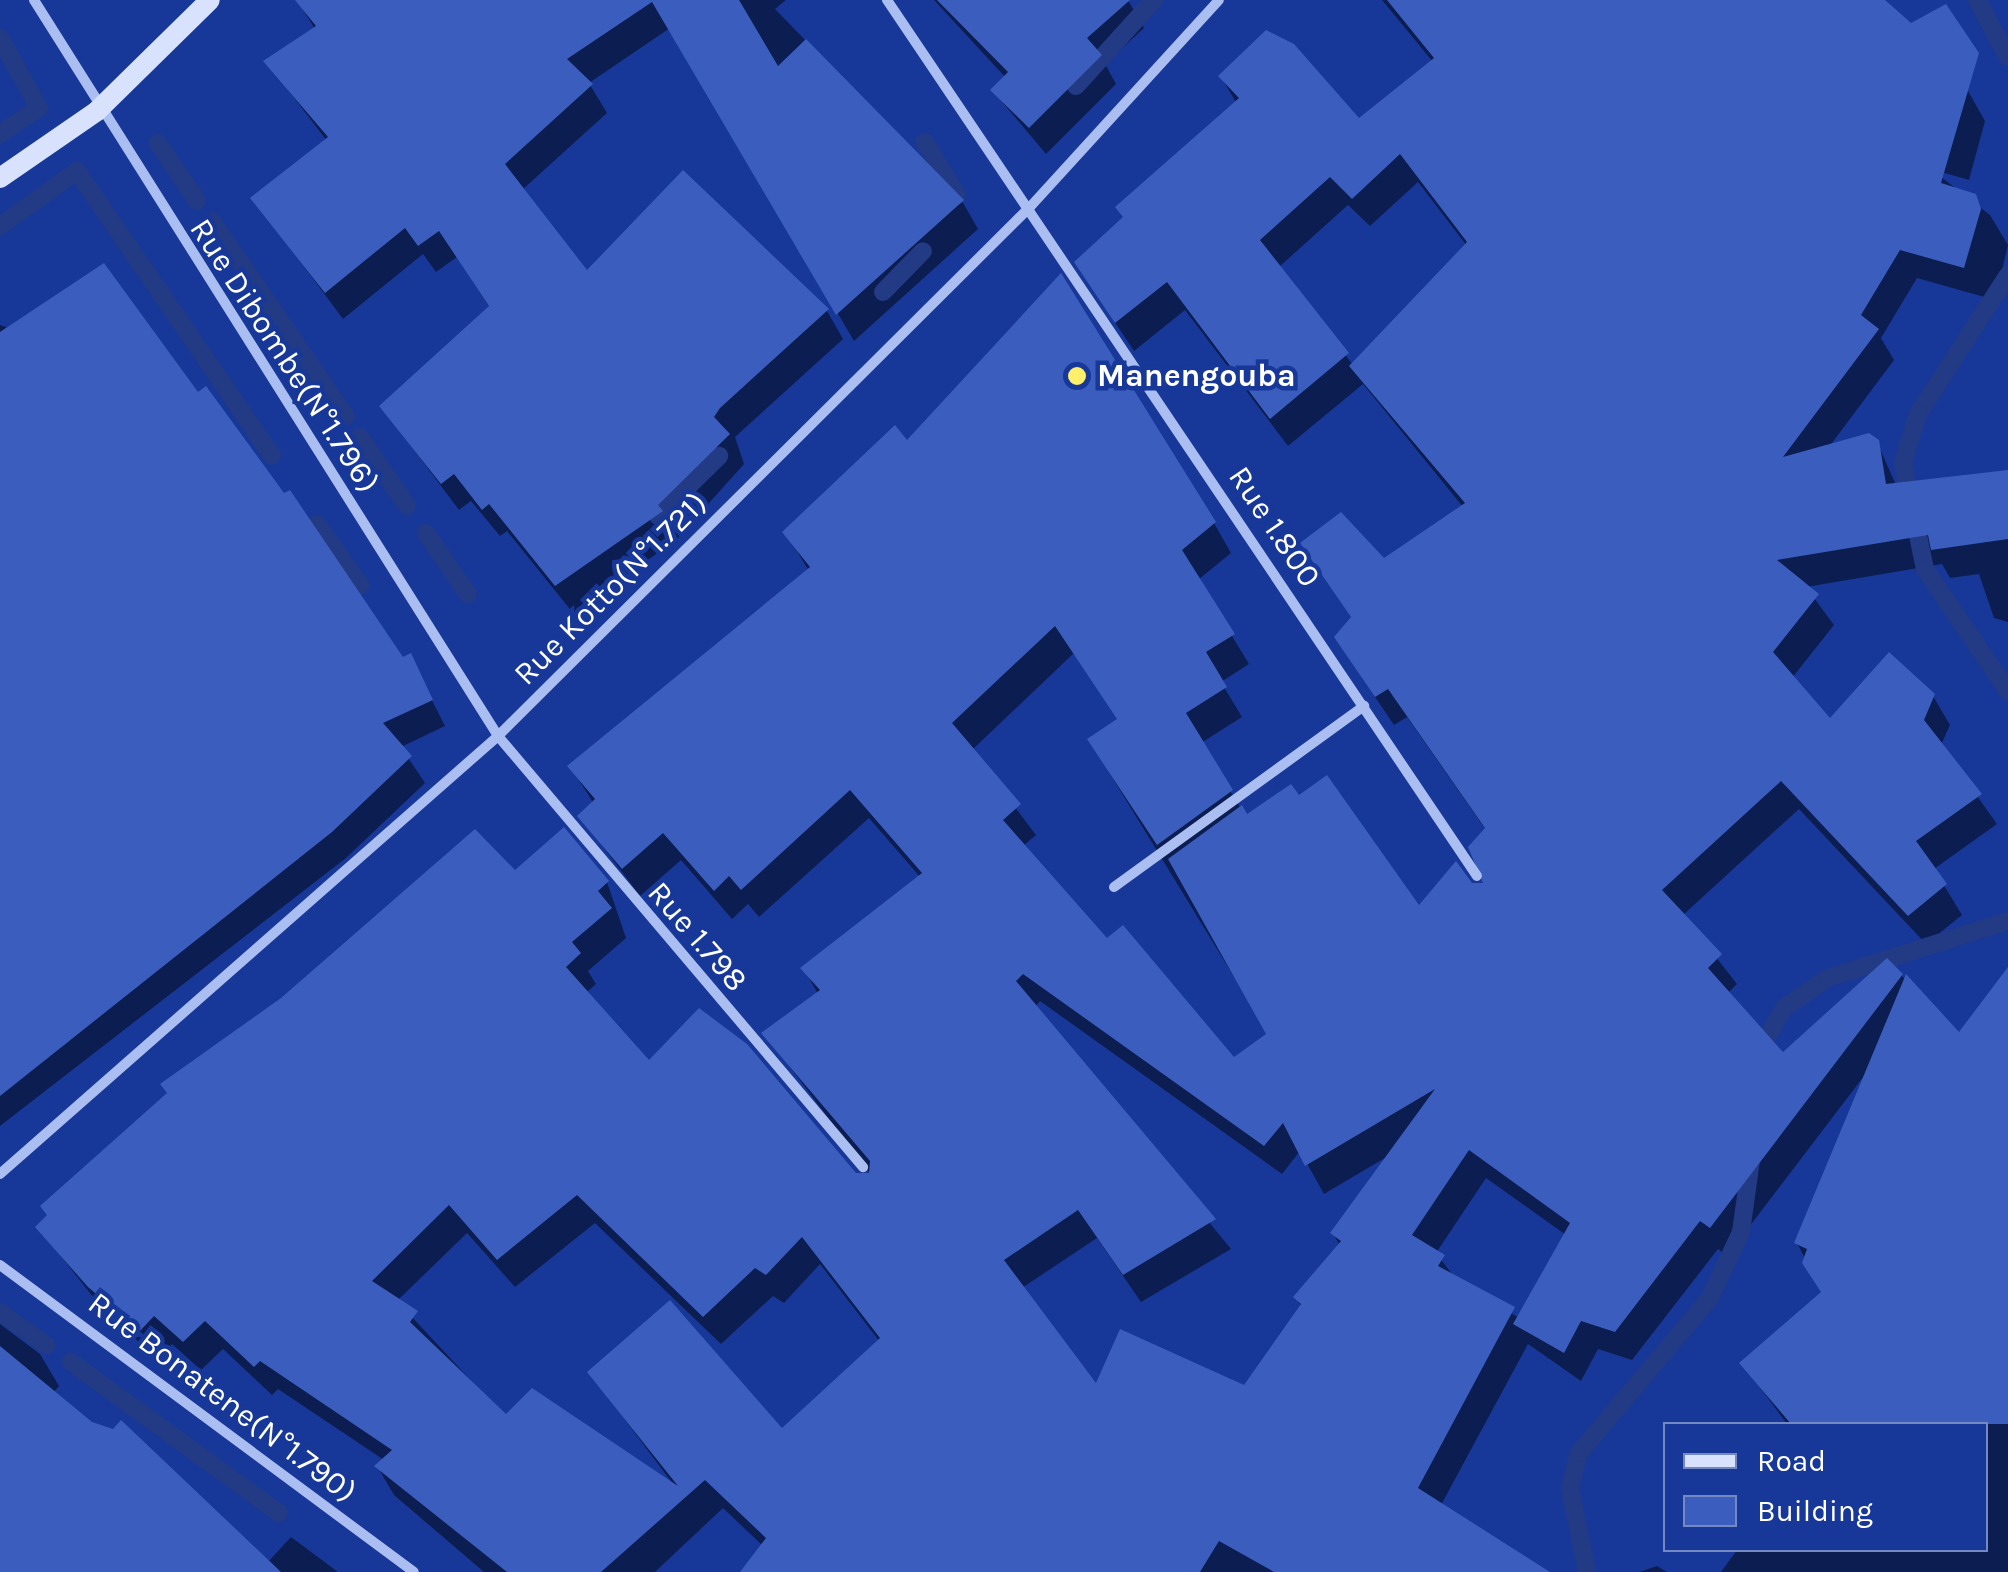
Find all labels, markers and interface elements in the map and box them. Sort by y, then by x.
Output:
street label: Rue Dibombe(N°1.796) [181,212,387,500]
place label: Manengouba [1097,357,1296,395]
marker: Manengouba [1066,365,1088,387]
street label: Rue 1.800 [1220,459,1328,595]
street label: Rue Kotto(N°1.721) [506,484,716,694]
street label: Rue 1.798 [639,874,755,1000]
street label: Rue Bonatene(N°1.790) [80,1285,364,1511]
legend [1663,1422,1988,1552]
text: Road [1757,1443,1826,1479]
text: Building [1757,1493,1873,1529]

